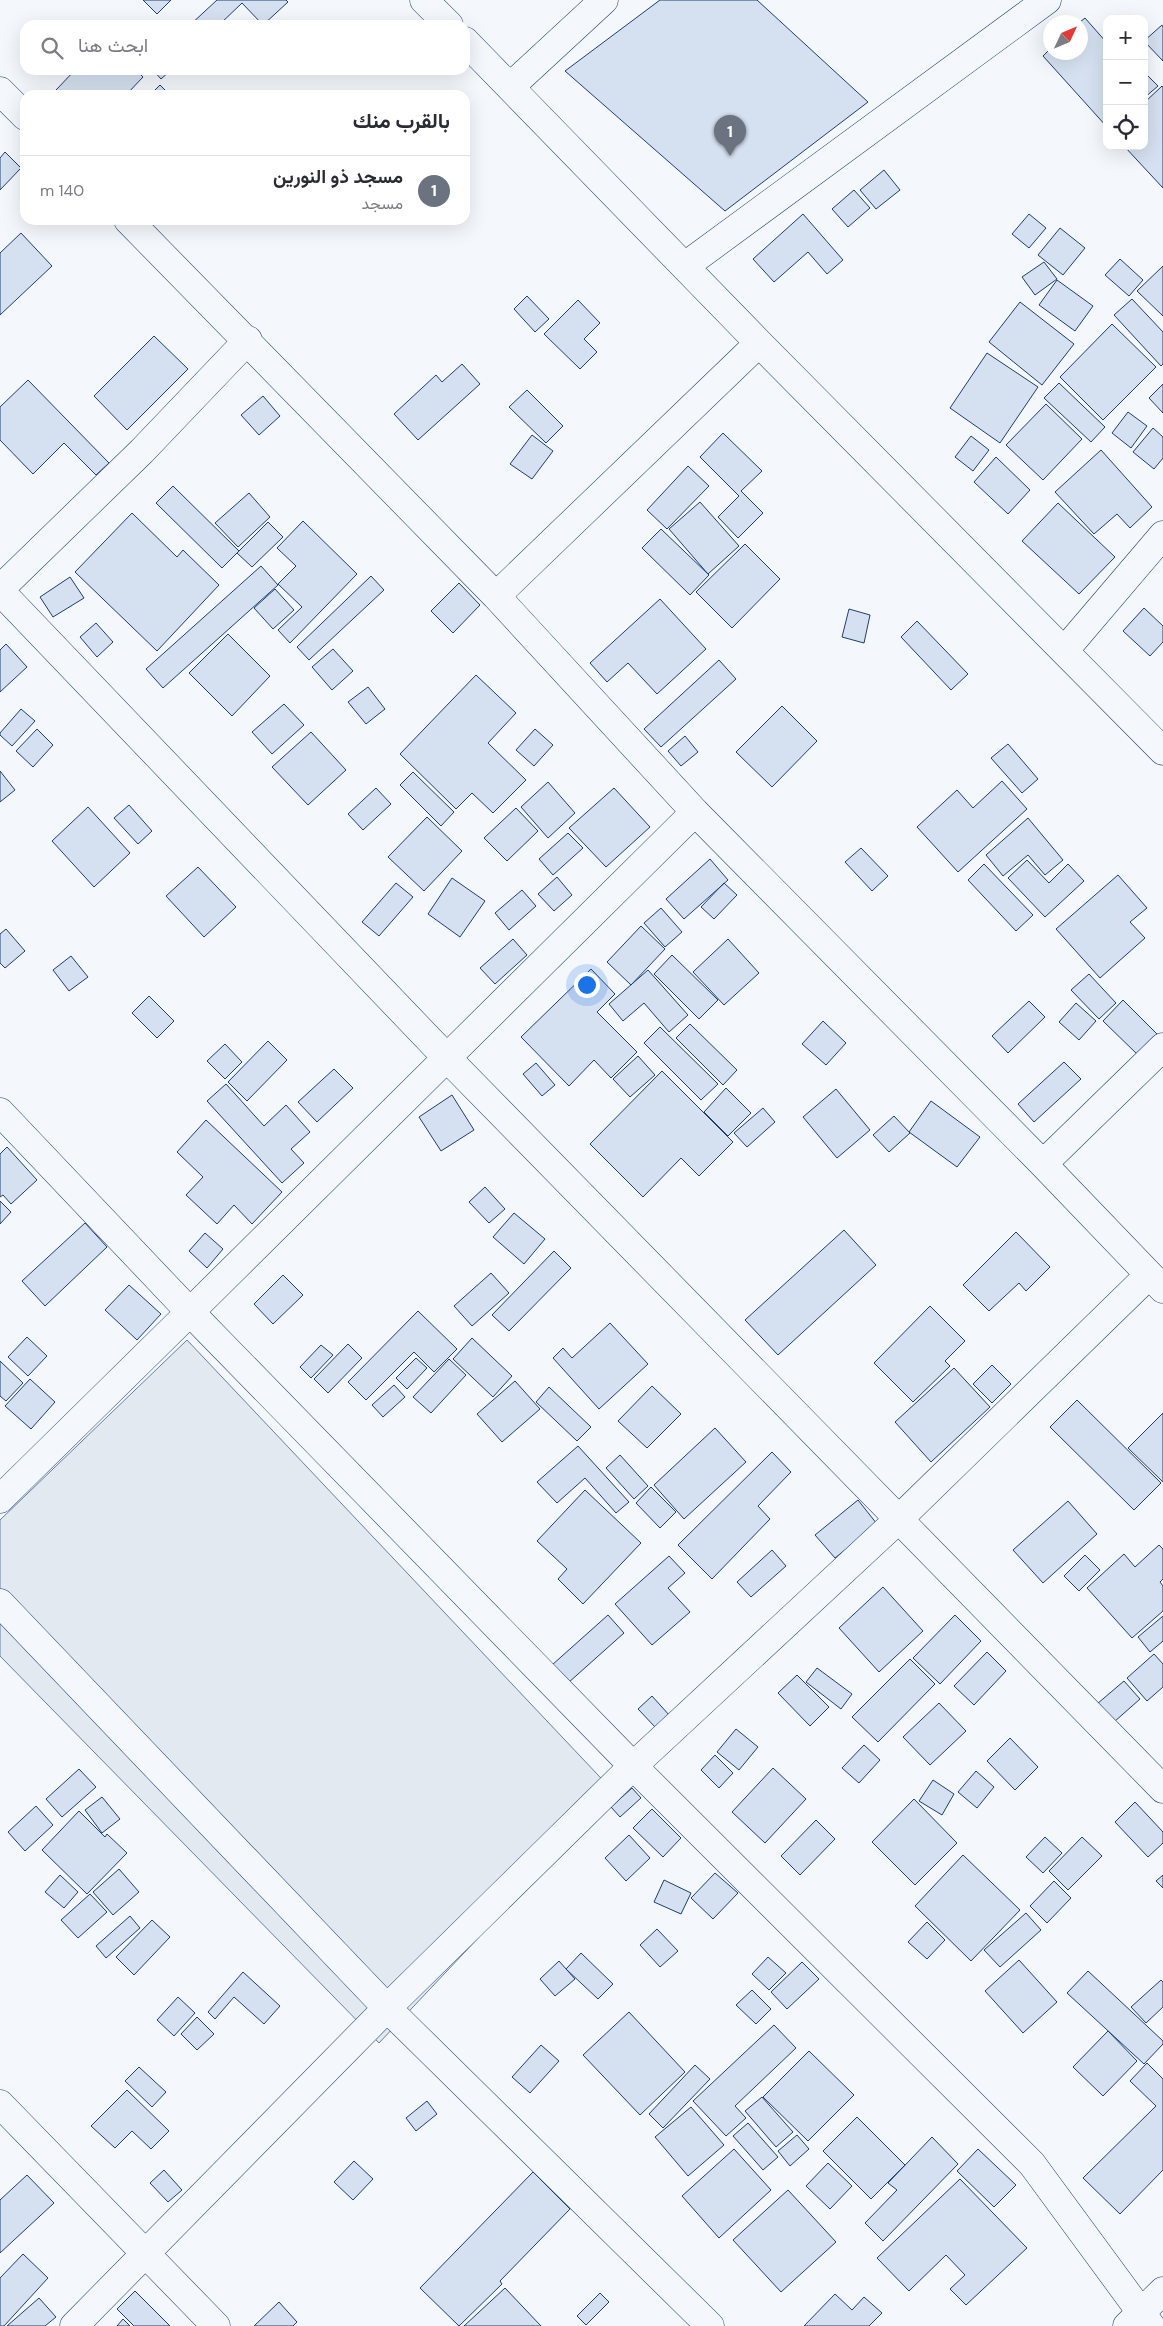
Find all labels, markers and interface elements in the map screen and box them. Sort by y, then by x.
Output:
north arrow [1043,15,1088,60]
map controls [1103,15,1148,150]
button: + [1103,15,1148,60]
search box [20,20,470,75]
text: ابحث هنا [78,33,148,58]
icon: search [38,34,66,62]
button: − [1103,60,1148,105]
button: locate [1103,105,1148,150]
text: بالقرب منك [353,107,450,135]
pin: 1 [714,115,746,156]
text: مسجد ذو النورين [273,164,403,189]
text: 140 m [40,180,84,201]
text: 1 [431,180,437,201]
text: مسجد [362,193,403,214]
your location [574,972,600,998]

